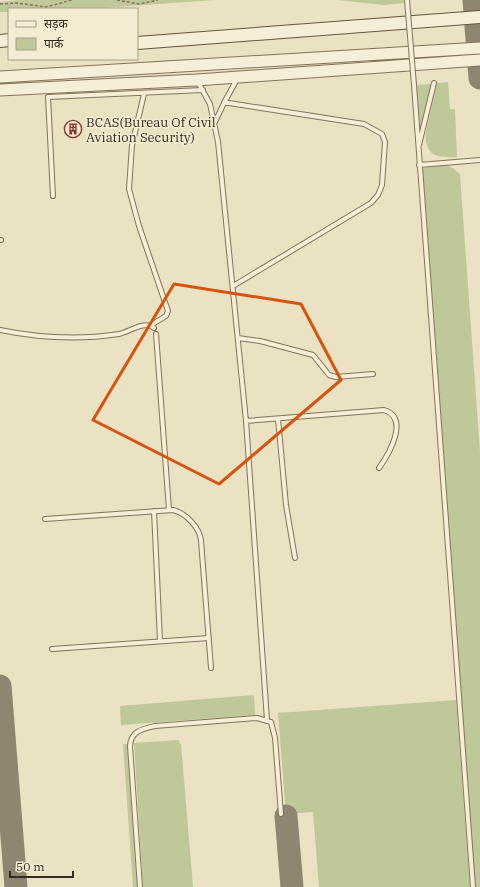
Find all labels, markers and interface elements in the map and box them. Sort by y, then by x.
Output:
legend [8,8,138,60]
text: सड़क [44,16,69,31]
text: पार्क [44,36,64,51]
place label: BCAS(Bureau Of Civil Aviation Security) [86,114,216,146]
building icon: BCAS(Bureau Of Civil Aviation Security) [63,119,83,139]
scale bar [10,853,73,879]
text: 50 m [16,859,45,874]

